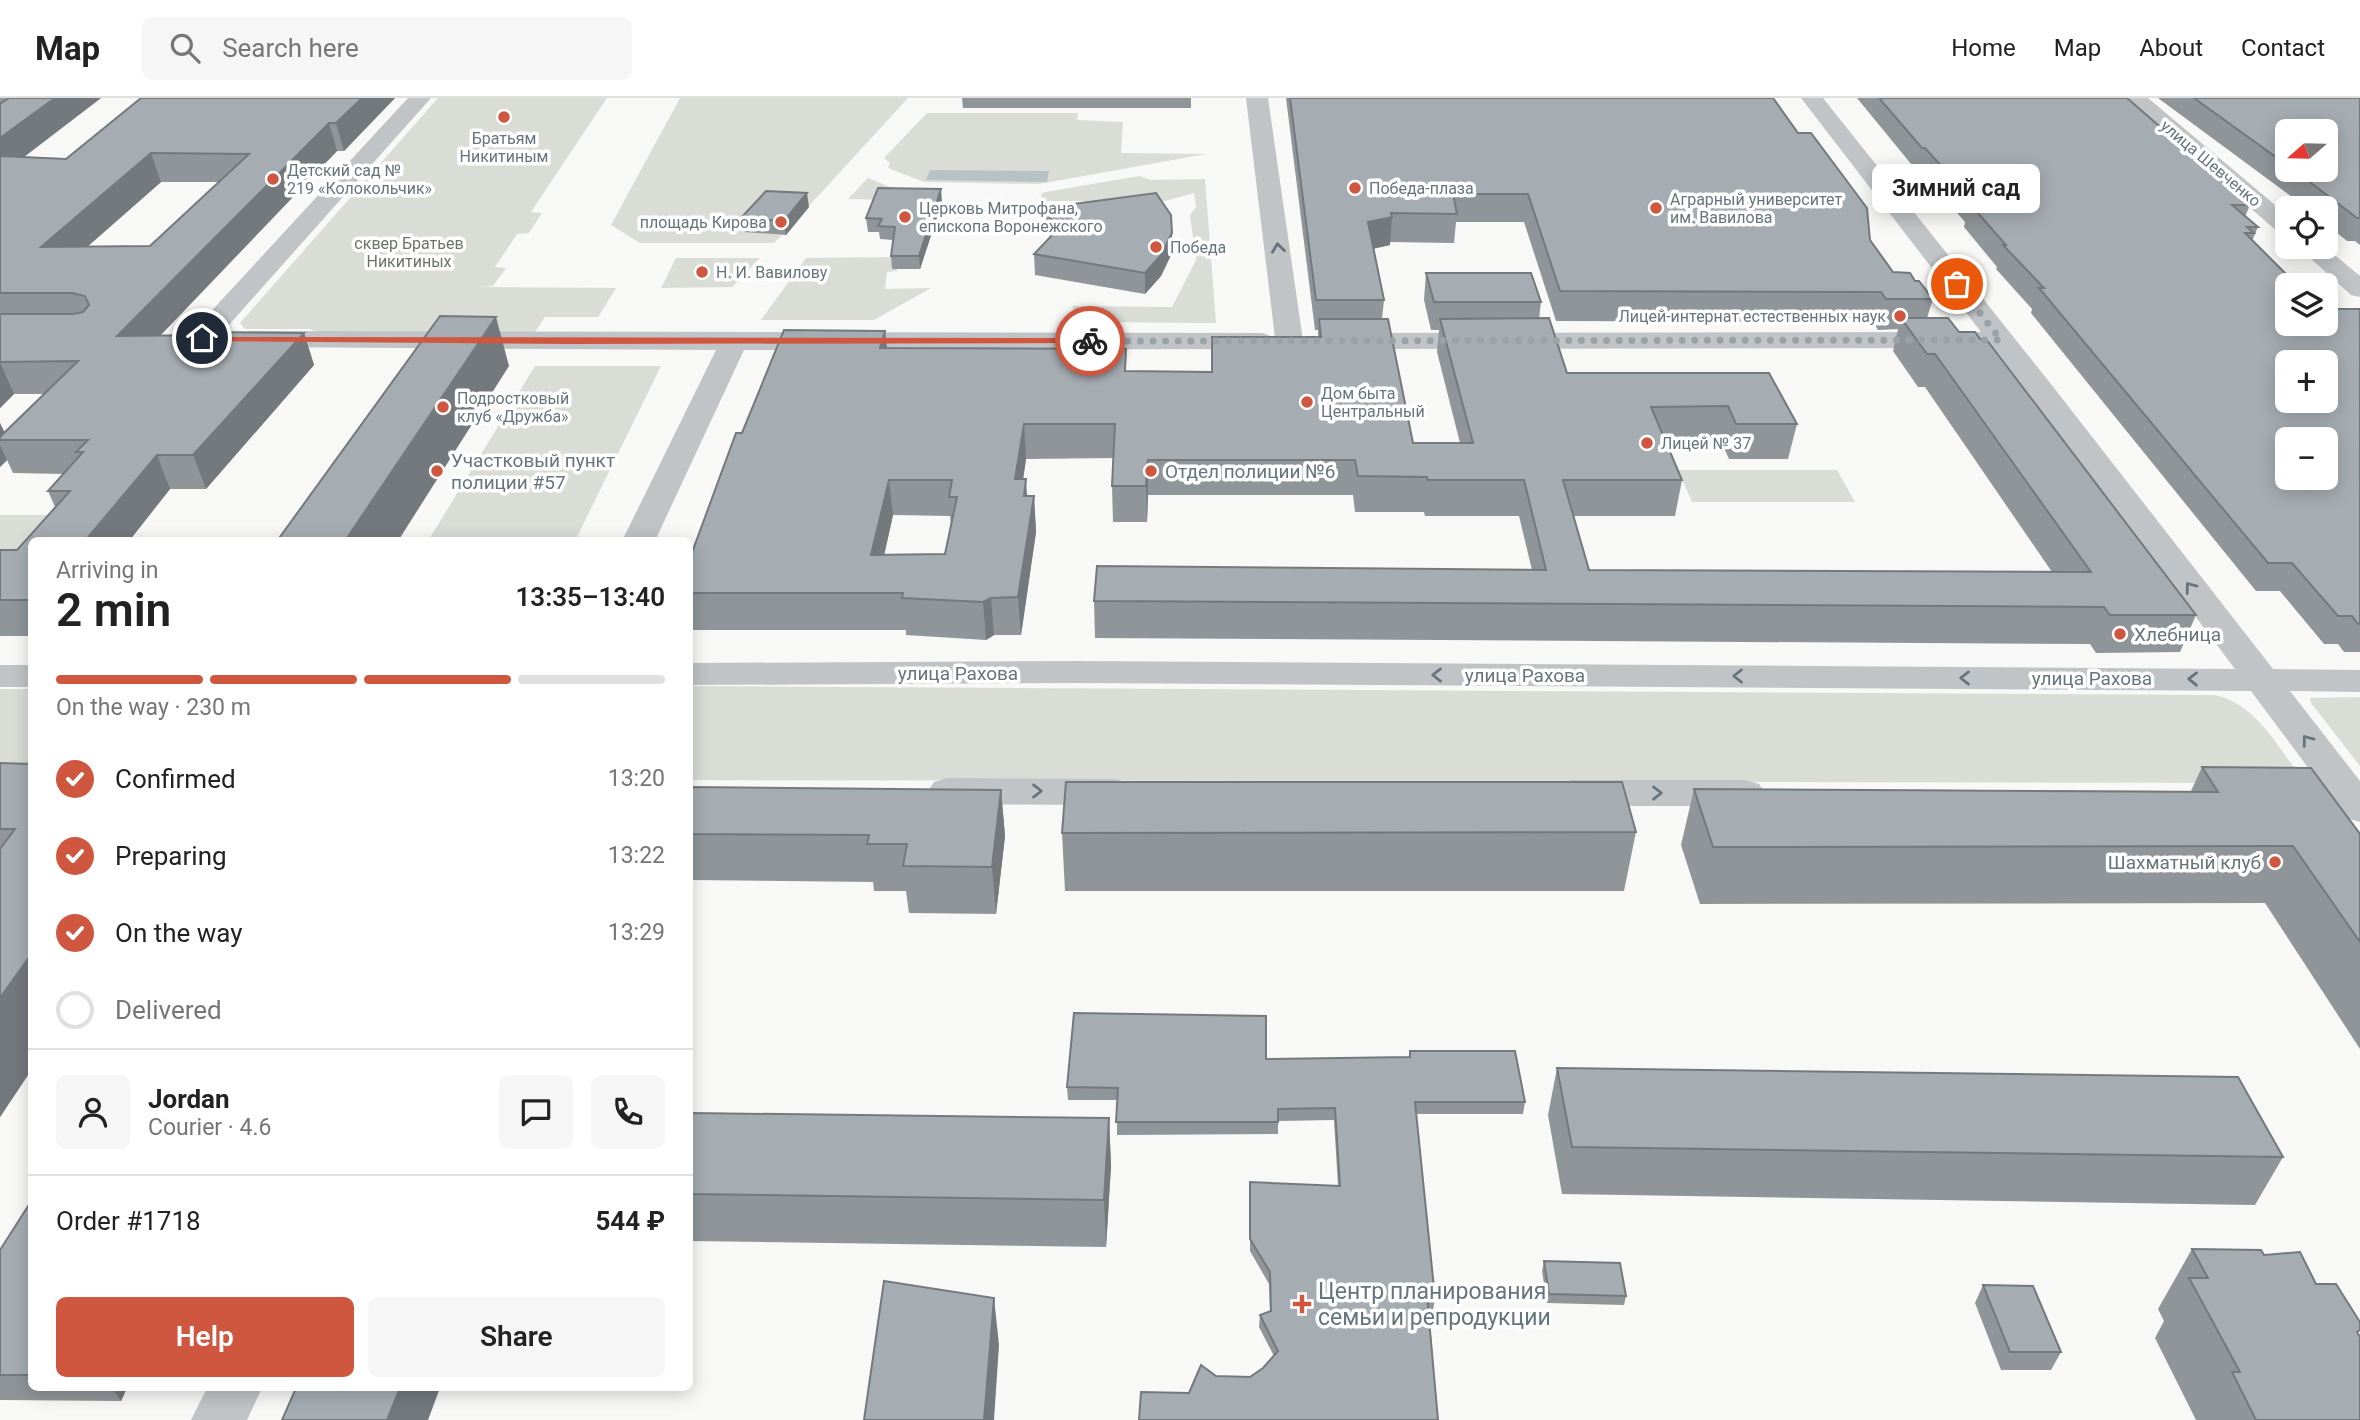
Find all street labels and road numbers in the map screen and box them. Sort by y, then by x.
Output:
street label: улица Шевченко [2157,116,2265,211]
street label: улица Рахова [898,662,1018,685]
street label: улица Рахова [1465,664,1585,687]
street label: улица Рахова [2032,667,2152,690]

